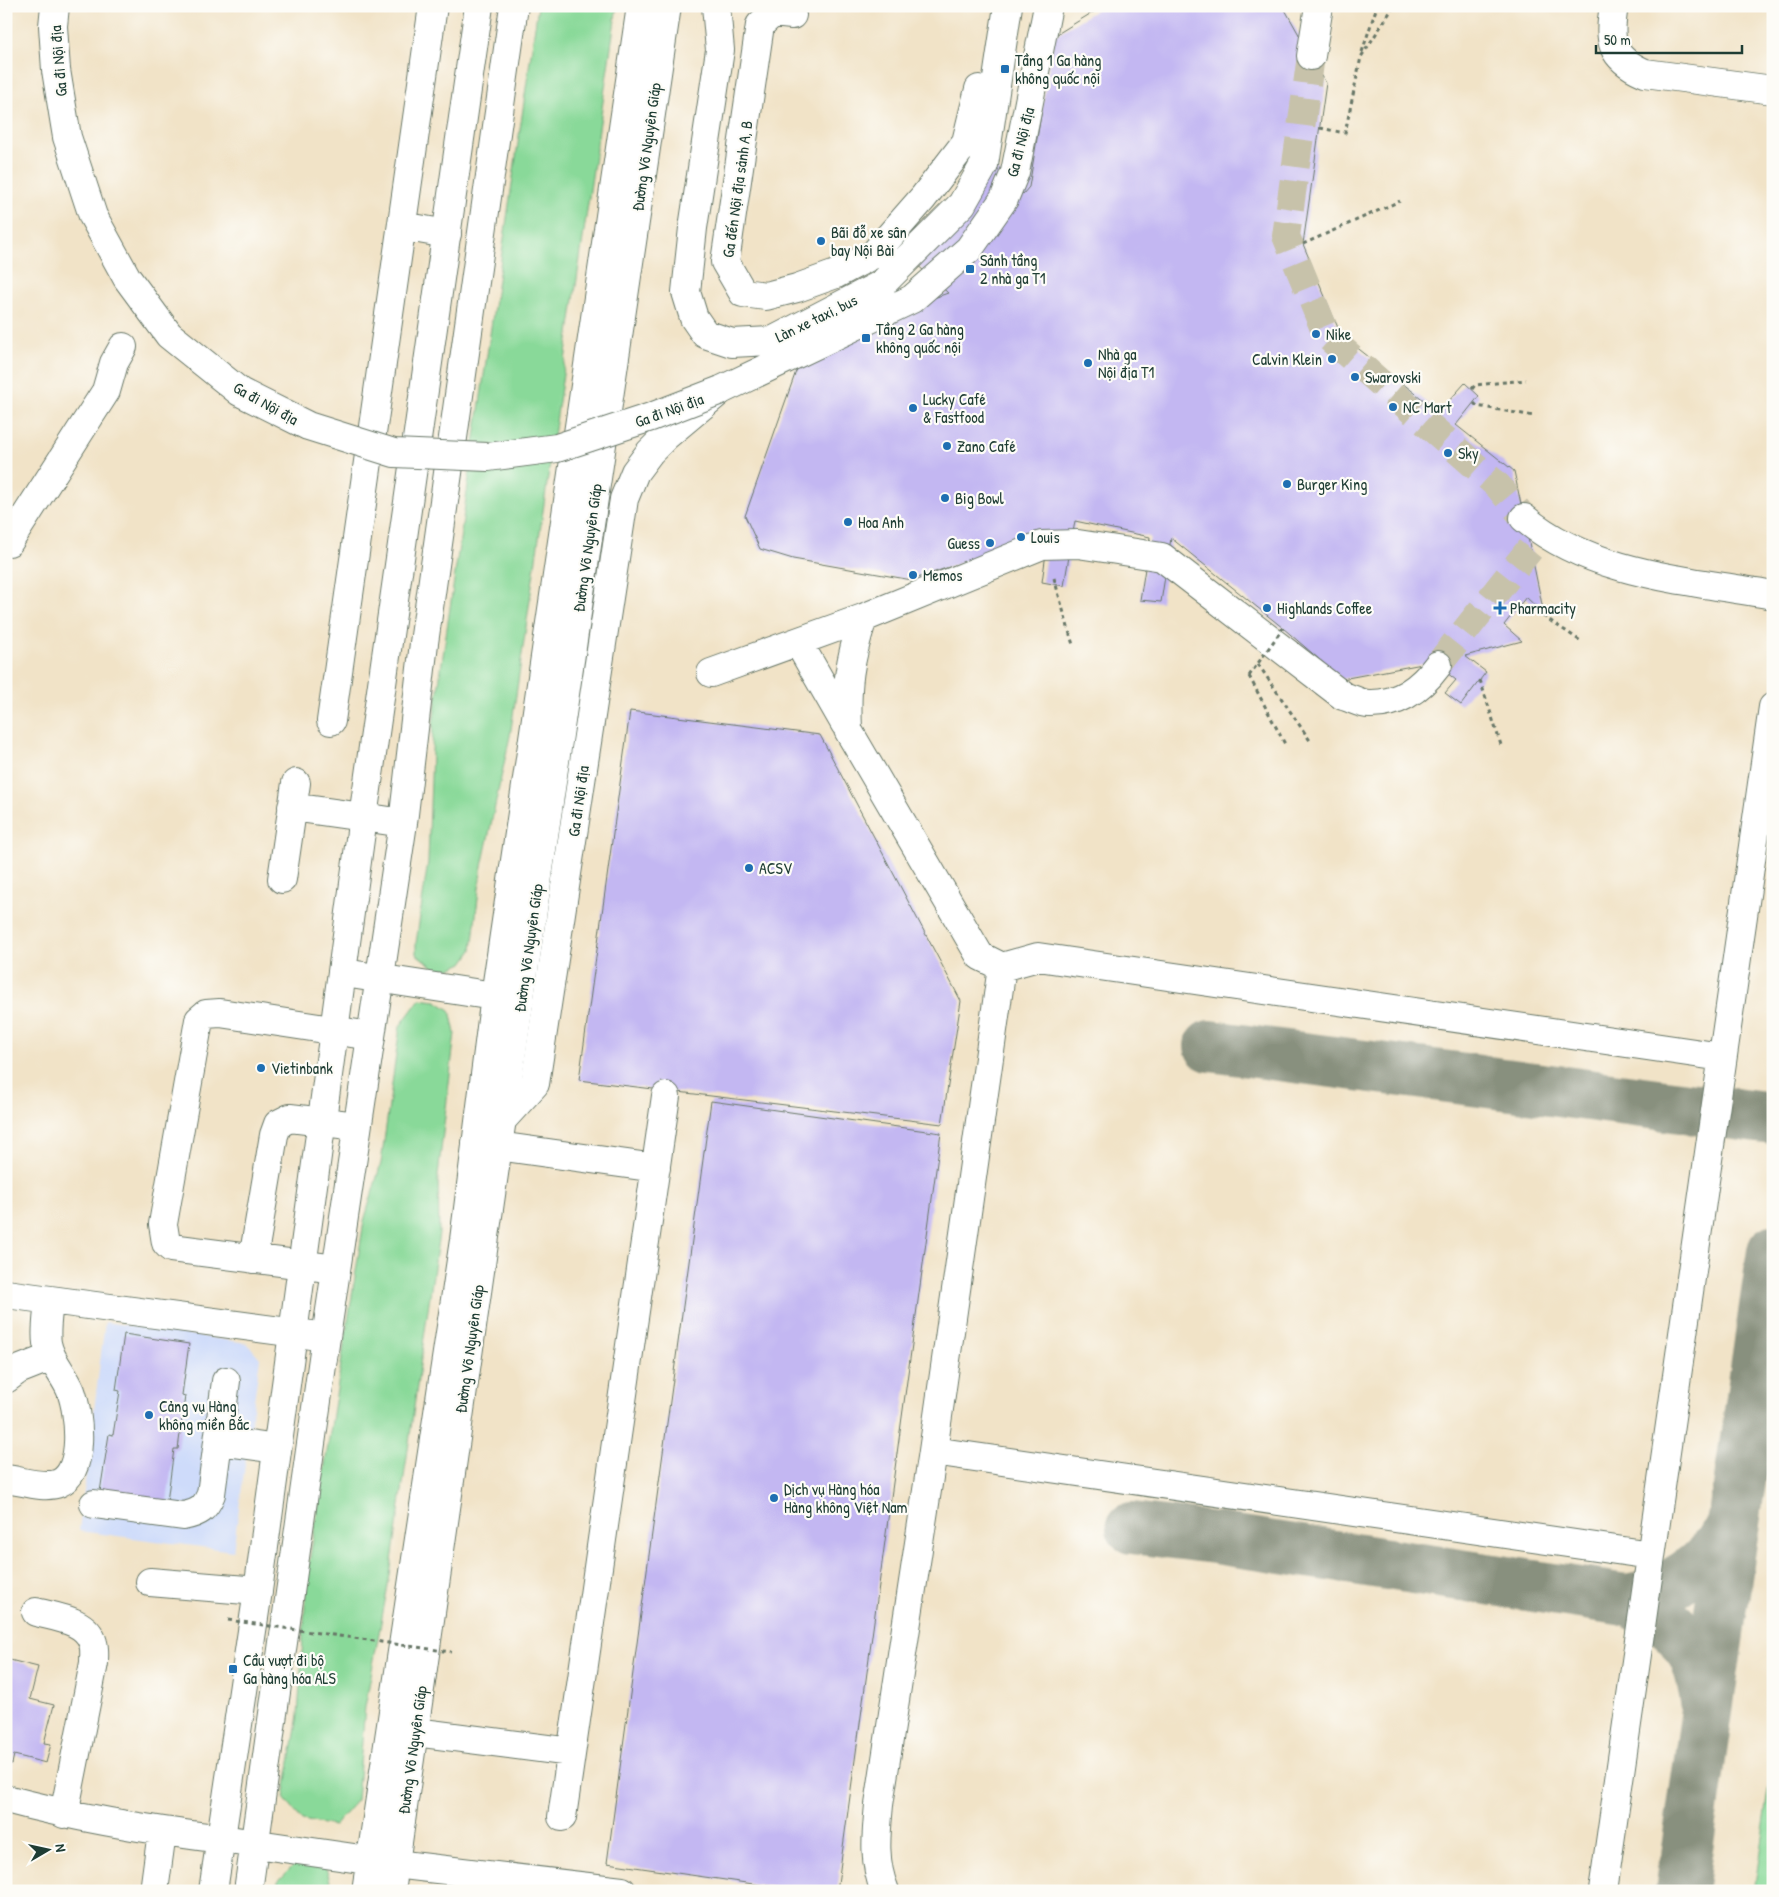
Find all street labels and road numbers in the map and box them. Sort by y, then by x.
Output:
street label: Ga đi Nội địa [44,24,72,98]
street label: Đường Võ Nguyên Giáp [626,81,666,213]
street label: Ga đi Nội địa [1001,105,1039,179]
street label: Ga đến Nội địa sảnh A, B [717,119,757,259]
street label: Làn xe taxi, bus [771,289,861,347]
street label: Ga đi Nội địa [229,376,303,430]
street label: Ga đi Nội địa [632,387,706,433]
street label: Đường Võ Nguyên Giáp [567,482,607,614]
street label: Ga đi Nội địa [562,764,594,838]
street label: Đường Võ Nguyên Giáp [508,882,548,1014]
street label: Đường Võ Nguyên Giáp [449,1283,489,1415]
street label: Đường Võ Nguyên Giáp [392,1684,432,1816]

